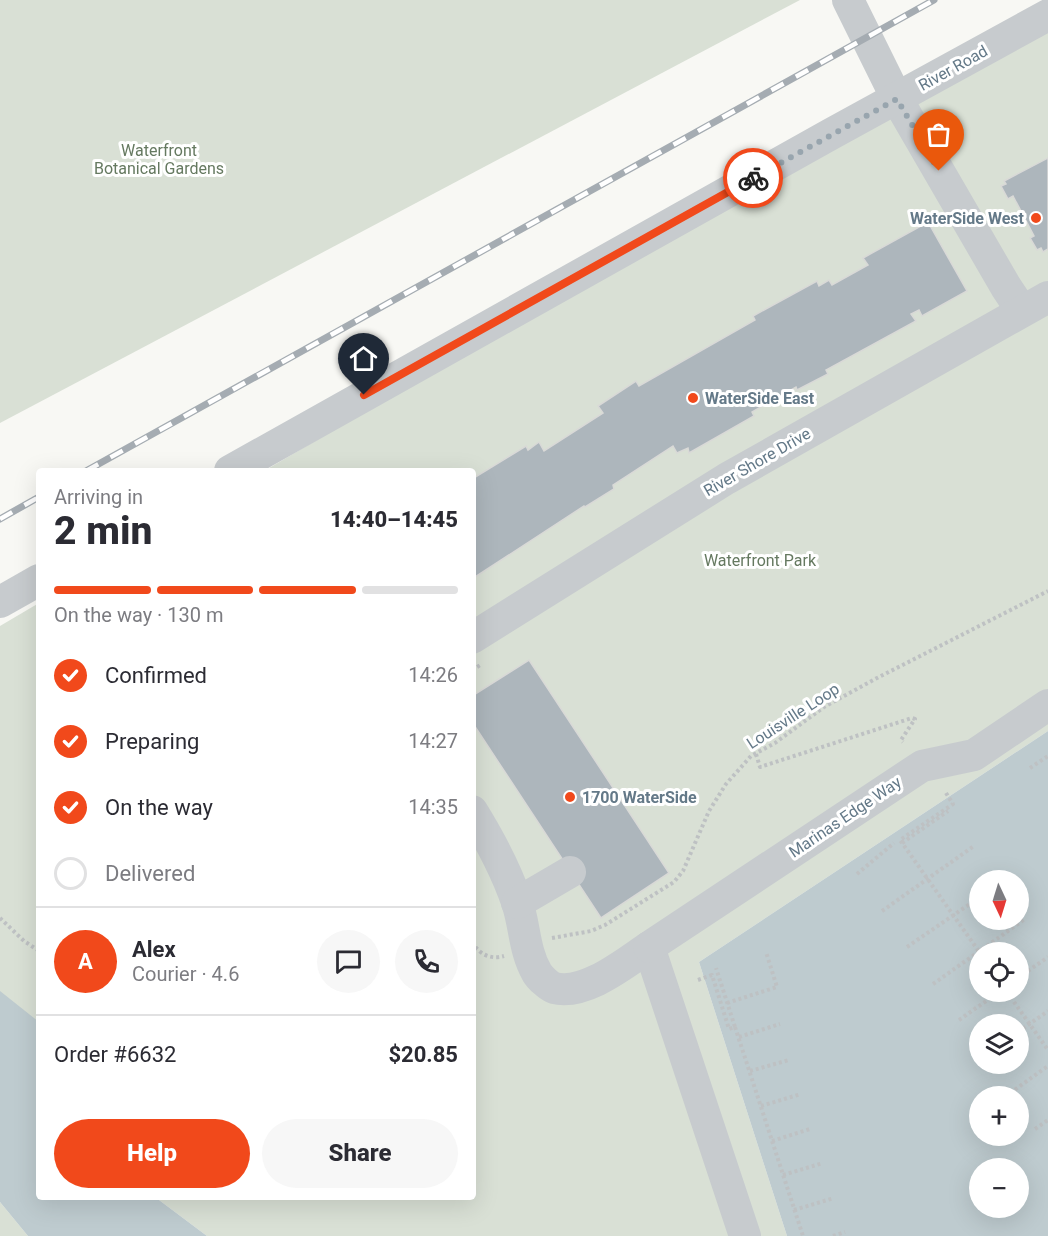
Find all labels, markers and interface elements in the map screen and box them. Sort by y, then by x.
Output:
street label: River Road [915,41,991,95]
pin [913,109,964,171]
icon: bag [922,118,955,151]
park label: Waterfront Botanical Gardens [94,141,224,178]
courier [723,148,783,208]
icon: bike [737,162,770,195]
place label: WaterSide West [910,209,1025,228]
marker: WaterSide West [1029,211,1043,225]
pin [338,333,389,395]
icon: home [347,342,380,375]
place label: WaterSide East [705,389,815,408]
marker: WaterSide East [686,391,700,405]
street label: River Shore Drive [700,424,814,500]
text: Arriving in [54,485,143,509]
text: 14:40–14:45 [330,507,458,532]
text: 2 min [54,508,152,554]
park label: Waterfront Park [704,551,817,570]
text: On the way · 130 m [54,603,223,627]
icon: check [54,659,87,692]
text: Confirmed [105,663,207,688]
text: 14:26 [408,663,458,687]
street label: Louisville Loop [743,679,843,753]
icon: check [54,725,87,758]
text: Preparing [105,729,199,754]
text: 14:27 [408,729,458,753]
street label: Marinas Edge Way [785,772,905,862]
place label: 1700 WaterSide [582,788,697,807]
marker: 1700 WaterSide [563,790,577,804]
icon: check [54,791,87,824]
text: On the way [105,795,213,820]
text: 14:35 [408,795,458,819]
text: Delivered [105,861,195,886]
north arrow [969,870,1029,930]
map controls [969,870,1029,1218]
button: chat [317,930,380,993]
button: phone [395,930,458,993]
text: Alex [132,937,176,962]
button: locate [969,942,1029,1002]
text: A [78,949,93,974]
text: Courier · 4.6 [132,962,239,986]
button: layers [969,1014,1029,1074]
text: Order #6632 [54,1042,176,1067]
text: $20.85 [389,1042,458,1067]
button: + [969,1086,1029,1146]
button: Help [54,1119,250,1188]
button: Share [262,1119,458,1188]
button: − [969,1158,1029,1218]

